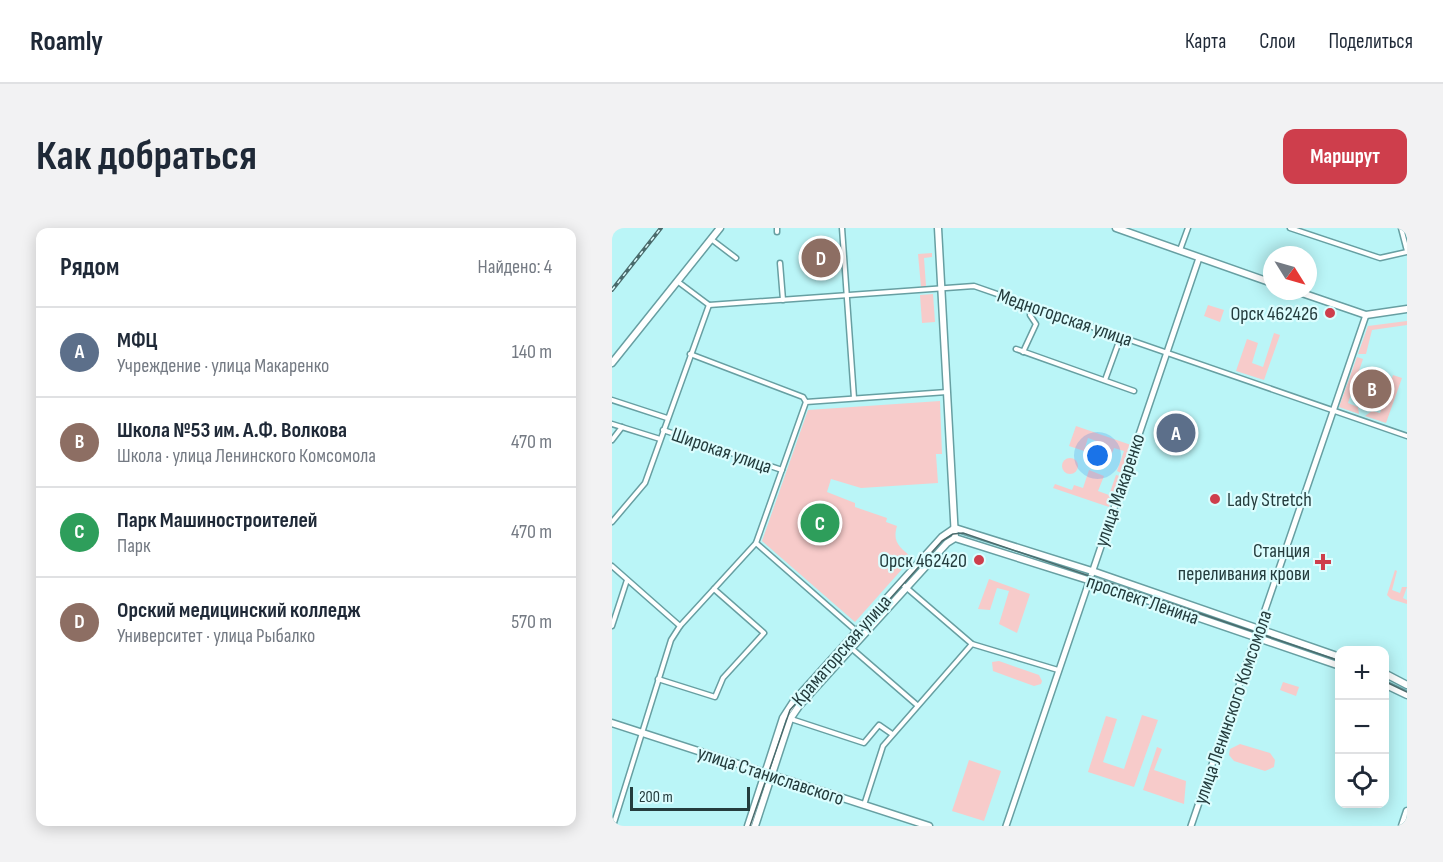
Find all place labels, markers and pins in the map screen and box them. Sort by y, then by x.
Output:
pin: D [802,236,840,280]
place label: Орск 462426 [1230,302,1318,326]
marker: Орск 462426 [1323,306,1337,320]
pin: B [1352,366,1392,412]
pin: A [1156,410,1196,456]
place label: Lady Stretch [1227,488,1312,512]
marker: Lady Stretch [1208,492,1222,506]
pin: C [800,500,840,546]
place label: Станция переливания крови [1178,539,1310,586]
place label: Орск 462420 [879,549,967,573]
marker: Орск 462420 [972,553,986,567]
marker: Станция переливания крови [1314,553,1332,571]

